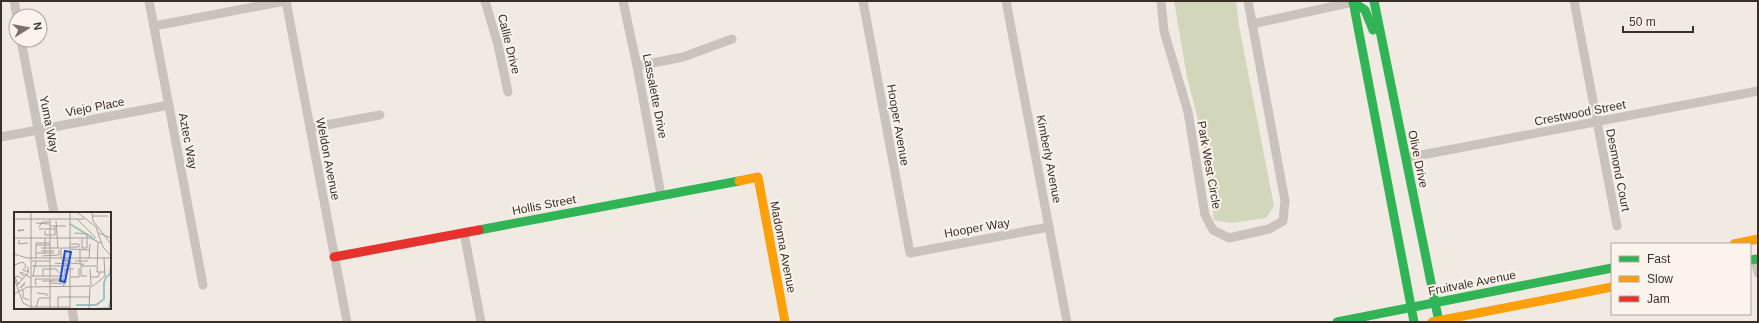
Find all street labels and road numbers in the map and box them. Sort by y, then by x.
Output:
street label: Callie Drive [495,13,523,76]
street label: Lassalette Drive [640,52,670,140]
street label: Hooper Avenue [884,83,912,167]
street label: Yuma Way [37,94,61,154]
street label: Viejo Place [64,94,126,120]
street label: Crestwood Street [1533,97,1627,129]
street label: Aztec Way [176,112,200,170]
street label: Kimberly Avenue [1034,114,1065,205]
street label: Weldon Avenue [313,117,343,202]
street label: Park West Circle [1194,120,1224,210]
street label: Desmond Court [1603,127,1633,213]
street label: Olive Drive [1405,129,1431,189]
street label: Hollis Street [511,192,578,218]
street label: Madonna Avenue [767,200,799,294]
street label: Hooper Way [943,215,1011,241]
street label: Fruitvale Avenue [1427,268,1517,298]

